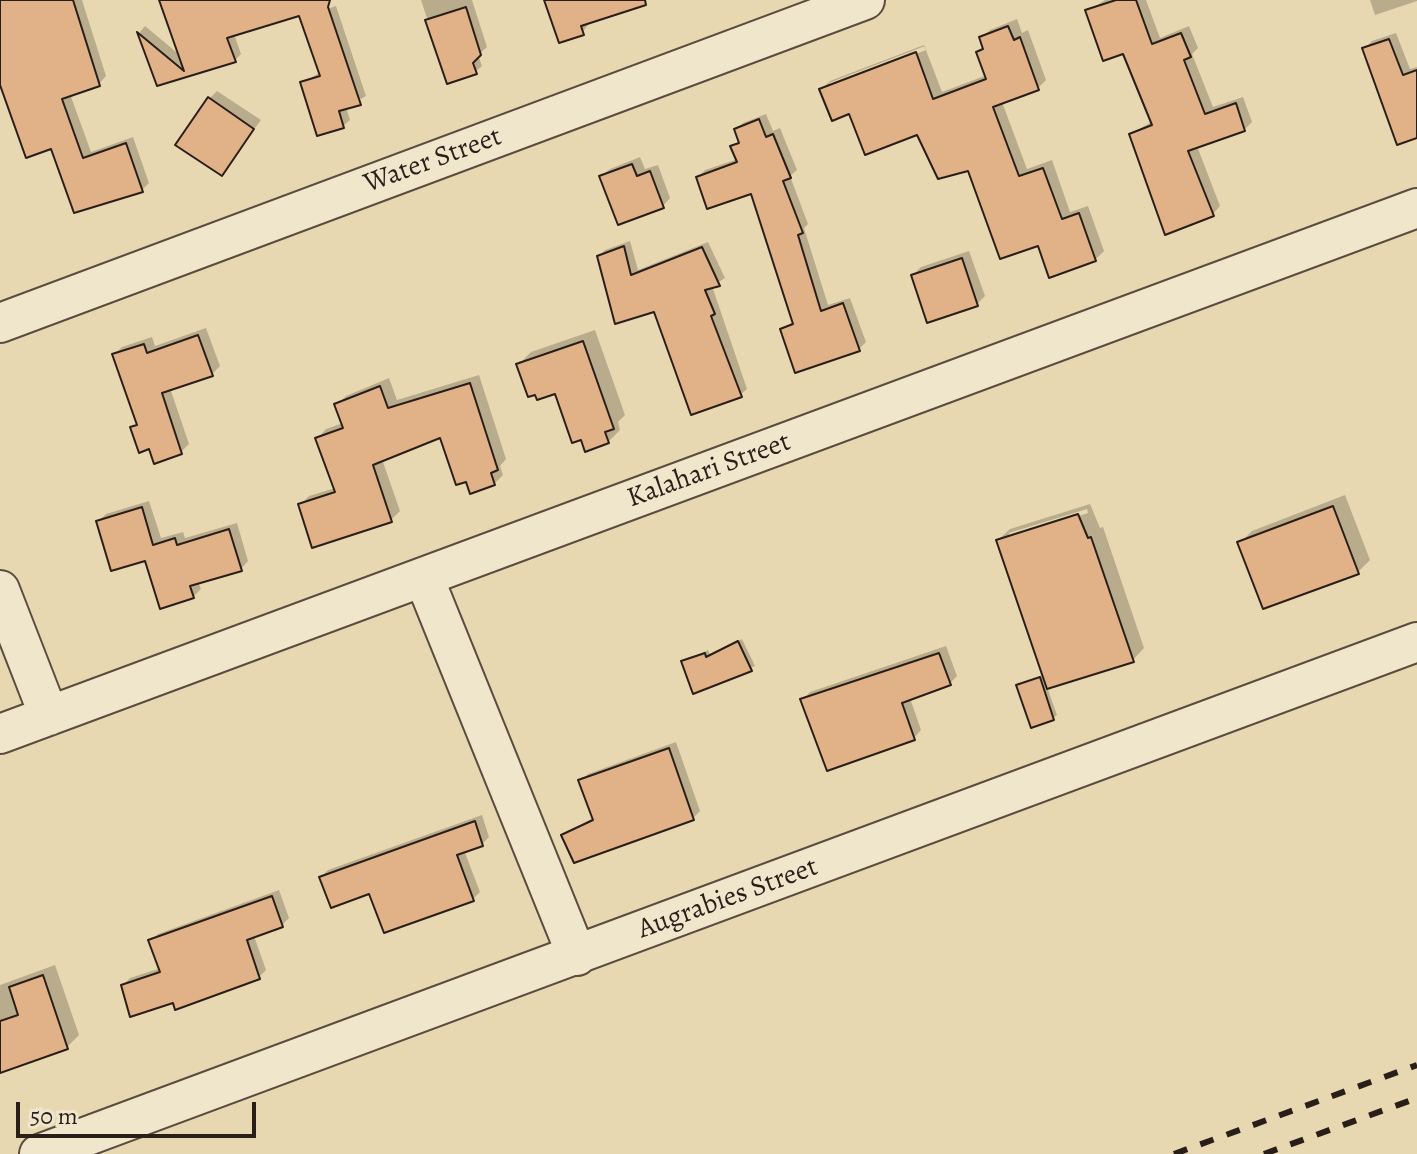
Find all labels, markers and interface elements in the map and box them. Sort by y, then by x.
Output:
street label: Water Street [360,121,506,201]
street label: Kalahari Street [623,426,795,516]
street label: Augrabies Street [634,851,822,947]
scale bar [20,1086,260,1136]
text: 50 m [30,1100,78,1132]

